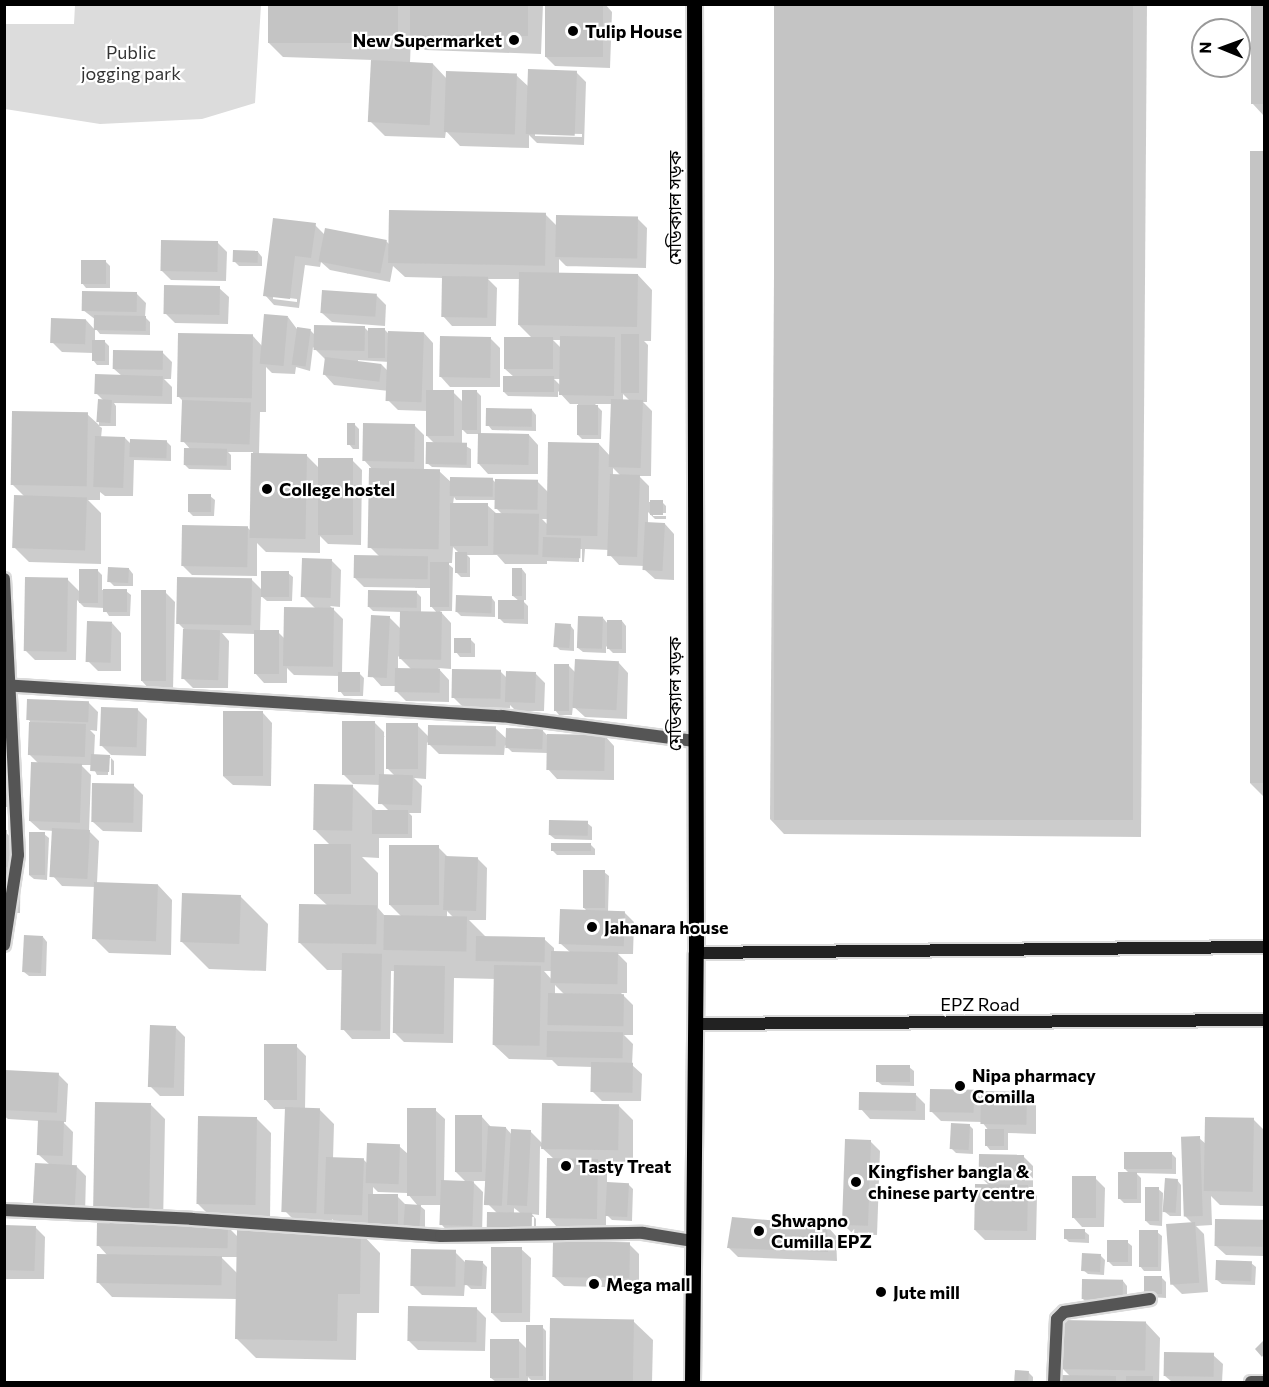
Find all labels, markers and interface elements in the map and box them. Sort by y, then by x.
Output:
north arrow [1191,18,1251,78]
place label: Tulip House [585,20,682,42]
marker: Tulip House [566,24,580,38]
place label: New Supermarket [353,29,502,51]
marker: New Supermarket [507,33,521,47]
park label: Public jogging park [81,42,181,84]
text: N [1195,42,1214,54]
street label: মেডিক্যাল সড়ক [663,151,685,265]
place label: College hostel [279,478,395,500]
marker: College hostel [260,482,274,496]
street label: মেডিক্যাল সড়ক [663,637,685,751]
place label: Jahanara house [604,916,729,938]
marker: Jahanara house [585,920,599,934]
street label: EPZ Road [940,993,1020,1015]
place label: Nipa pharmacy Comilla [972,1065,1096,1108]
marker: Nipa pharmacy Comilla [953,1079,967,1093]
place label: Tasty Treat [578,1155,671,1177]
marker: Tasty Treat [559,1159,573,1173]
place label: Kingfisher bangla & chinese party centre [868,1161,1035,1204]
marker: Kingfisher bangla & chinese party centre [849,1175,863,1189]
place label: Shwapno Cumilla EPZ [771,1210,872,1252]
marker: Shwapno Cumilla EPZ [752,1224,766,1238]
place label: Mega mall [606,1273,690,1295]
marker: Mega mall [587,1277,601,1291]
place label: Jute mill [893,1281,960,1303]
marker: Jute mill [874,1285,888,1299]

